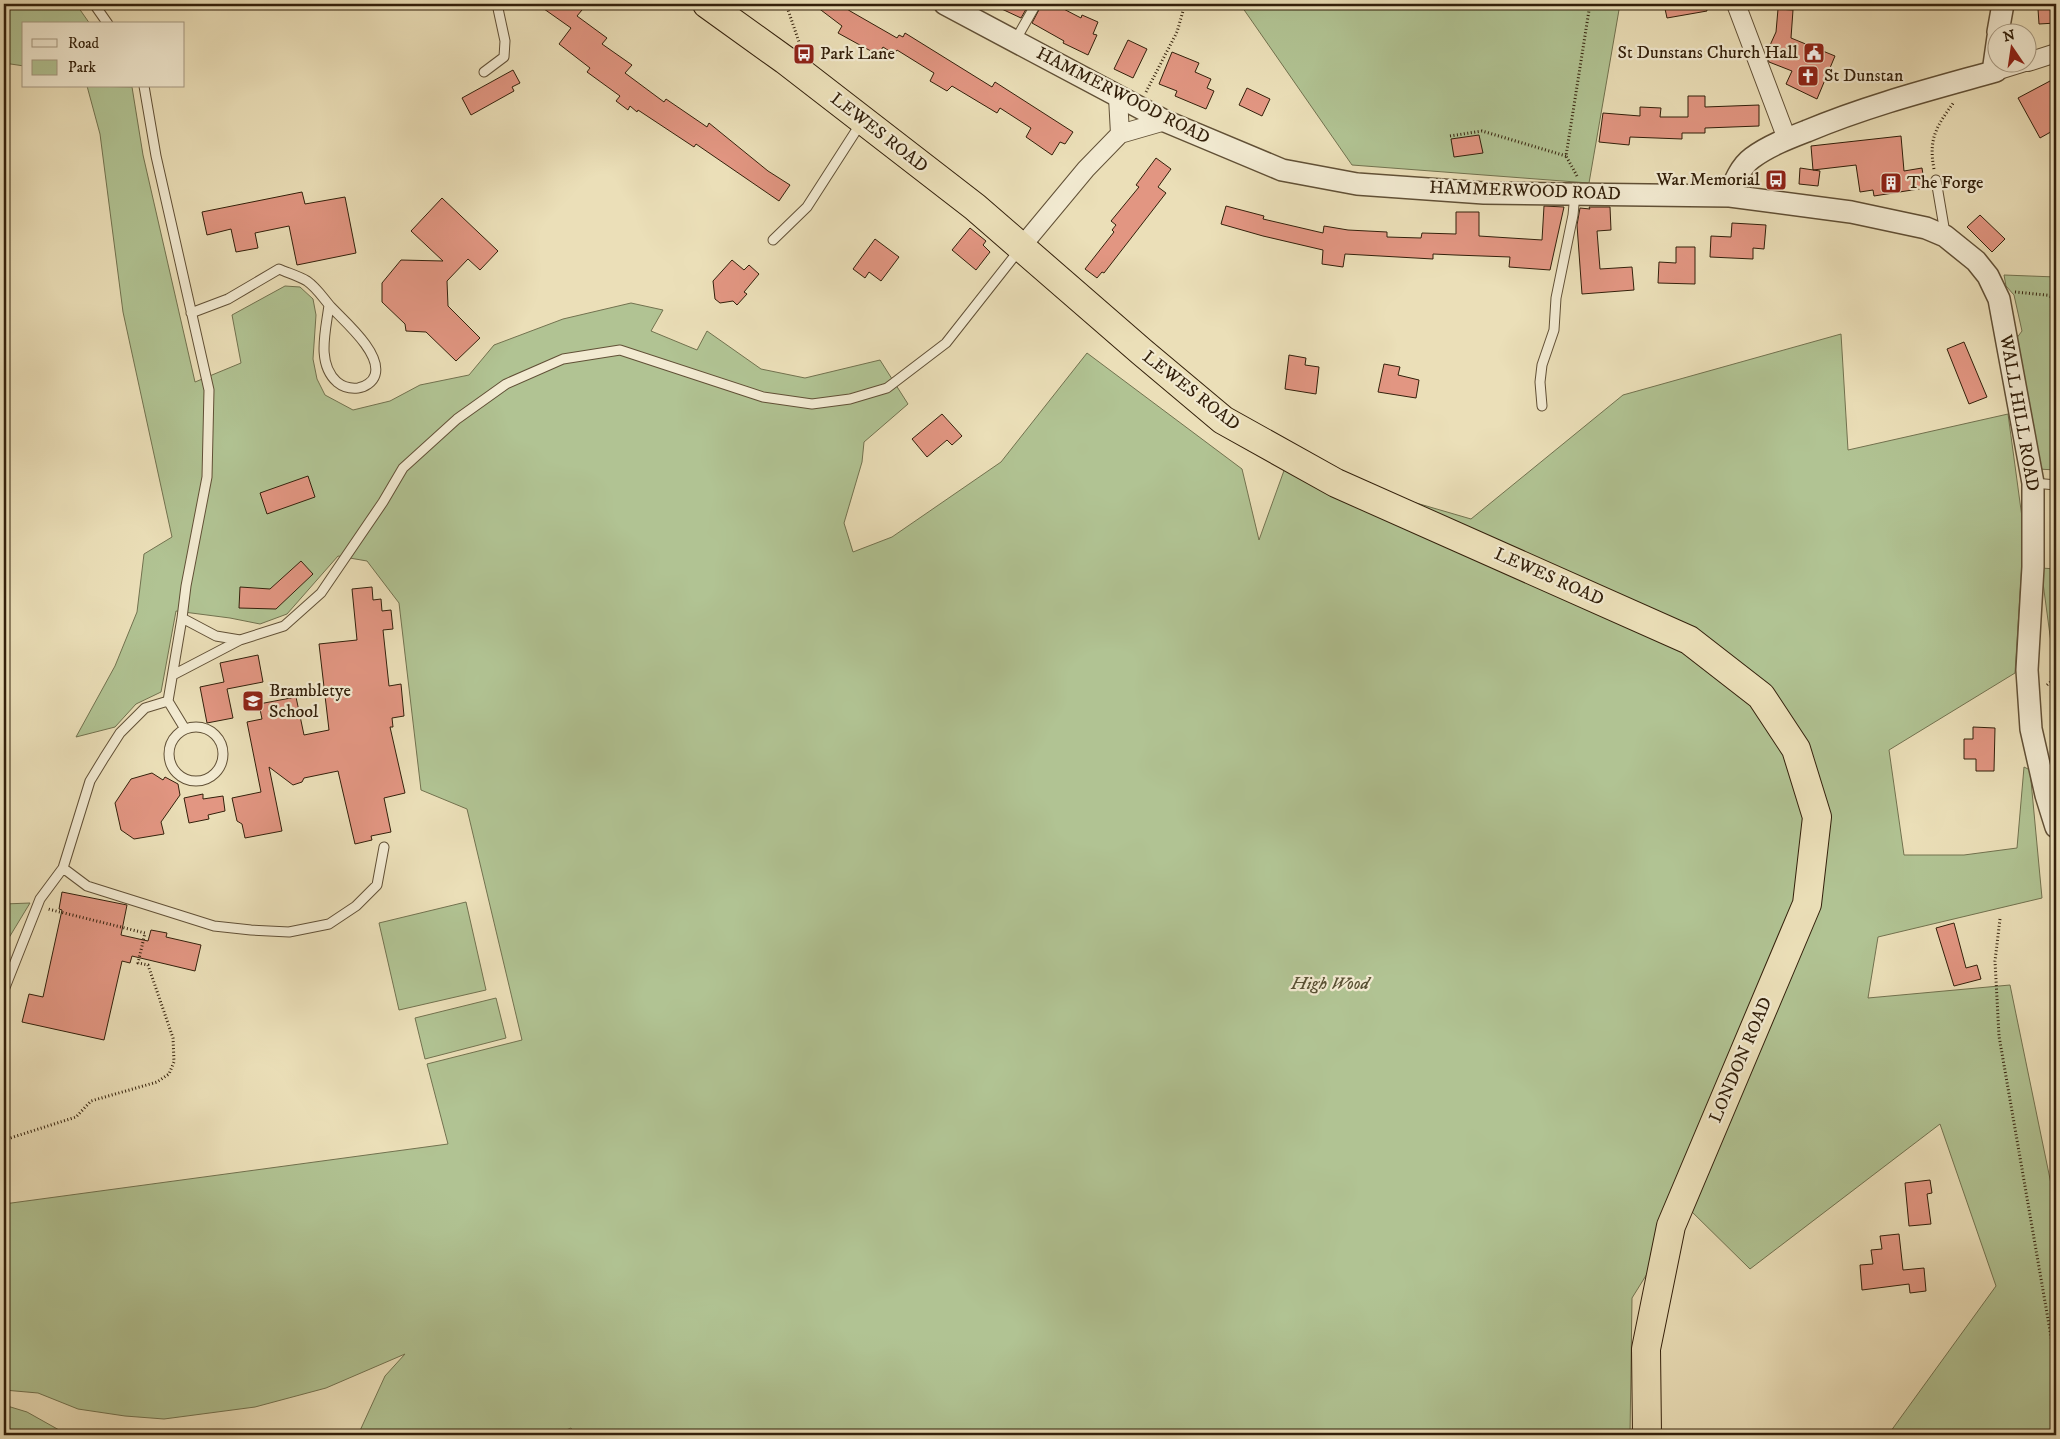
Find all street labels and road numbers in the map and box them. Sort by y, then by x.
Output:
street label: HAMMERWOOD ROAD [1032,43,1214,149]
street label: LEWES ROAD [826,88,932,178]
street label: HAMMERWOOD ROAD [1429,177,1621,205]
street label: WALL HILL ROAD [1994,332,2044,493]
street label: LEWES ROAD [1138,346,1244,436]
street label: LEWES ROAD [1491,543,1607,611]
street label: LONDON ROAD [1705,994,1777,1126]

